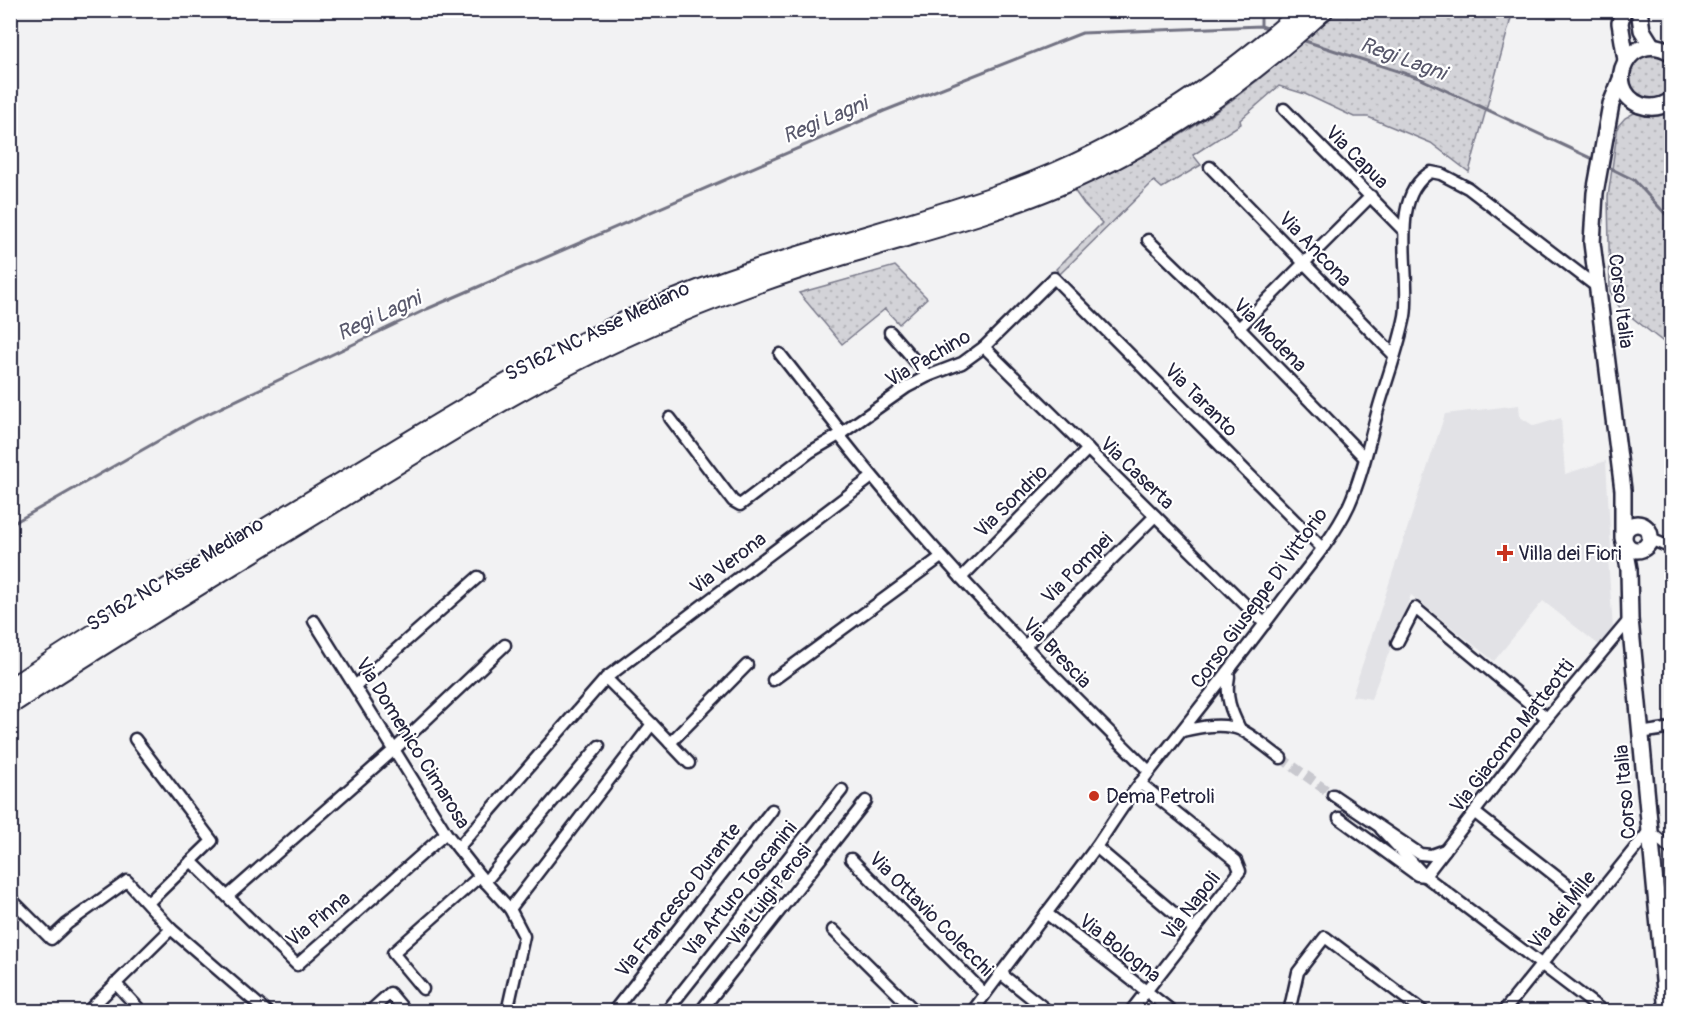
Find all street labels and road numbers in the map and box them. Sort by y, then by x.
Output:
street label: Via Capua [1320,120,1394,194]
street label: Via Ancona [1273,206,1357,292]
street label: Corso Italia [1603,252,1639,350]
street label: SS162 NC Asse Mediano [501,275,694,387]
street label: Via Modena [1228,293,1312,377]
street label: Via Pachino [881,323,975,392]
street label: Via Taranto [1159,358,1243,442]
street label: Via Caserta [1094,431,1180,515]
street label: Via Sondrio [969,459,1053,543]
street label: Corso Giuseppe Di Vittorio [1185,503,1333,693]
street label: SS162 NC Asse Mediano [82,511,268,637]
street label: Via Verona [685,526,771,600]
street label: Via Pompei [1036,527,1118,609]
street label: Via Brescia [1017,612,1097,694]
street label: Via Domenico Cimarosa [350,653,476,833]
street label: Via Giacomo Matteotti [1444,654,1580,818]
street label: Corso Italia [1608,744,1642,840]
street label: Via Arturo Toscanini [678,816,802,962]
street label: Via Francesco Durante [610,817,746,982]
street label: Via Luigi Perosi [721,839,817,951]
street label: Via Ottavio Colecchi [863,846,999,982]
street label: Via dei Mille [1523,865,1601,955]
street label: Via Napoli [1156,867,1226,945]
street label: Via Pinna [281,886,355,952]
street label: Via Bologna [1074,908,1166,988]

